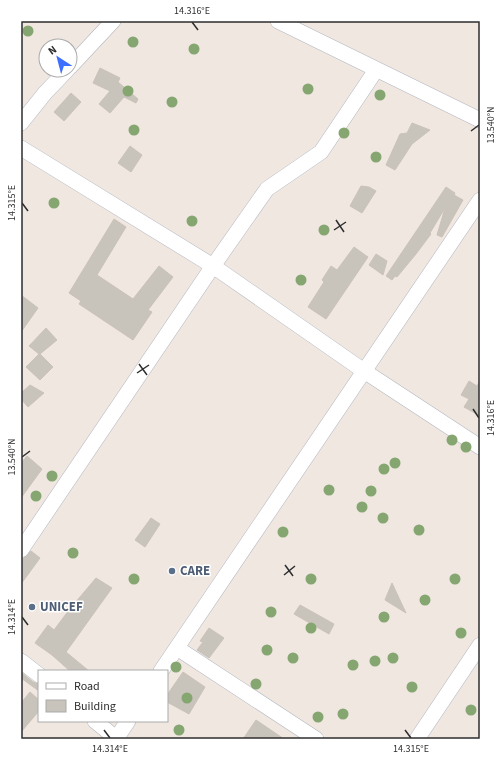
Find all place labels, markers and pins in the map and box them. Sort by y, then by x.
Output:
place label: CARE [180,562,210,580]
marker: CARE [167,566,177,576]
place label: UNICEF [40,598,83,616]
marker: UNICEF [27,602,37,612]

